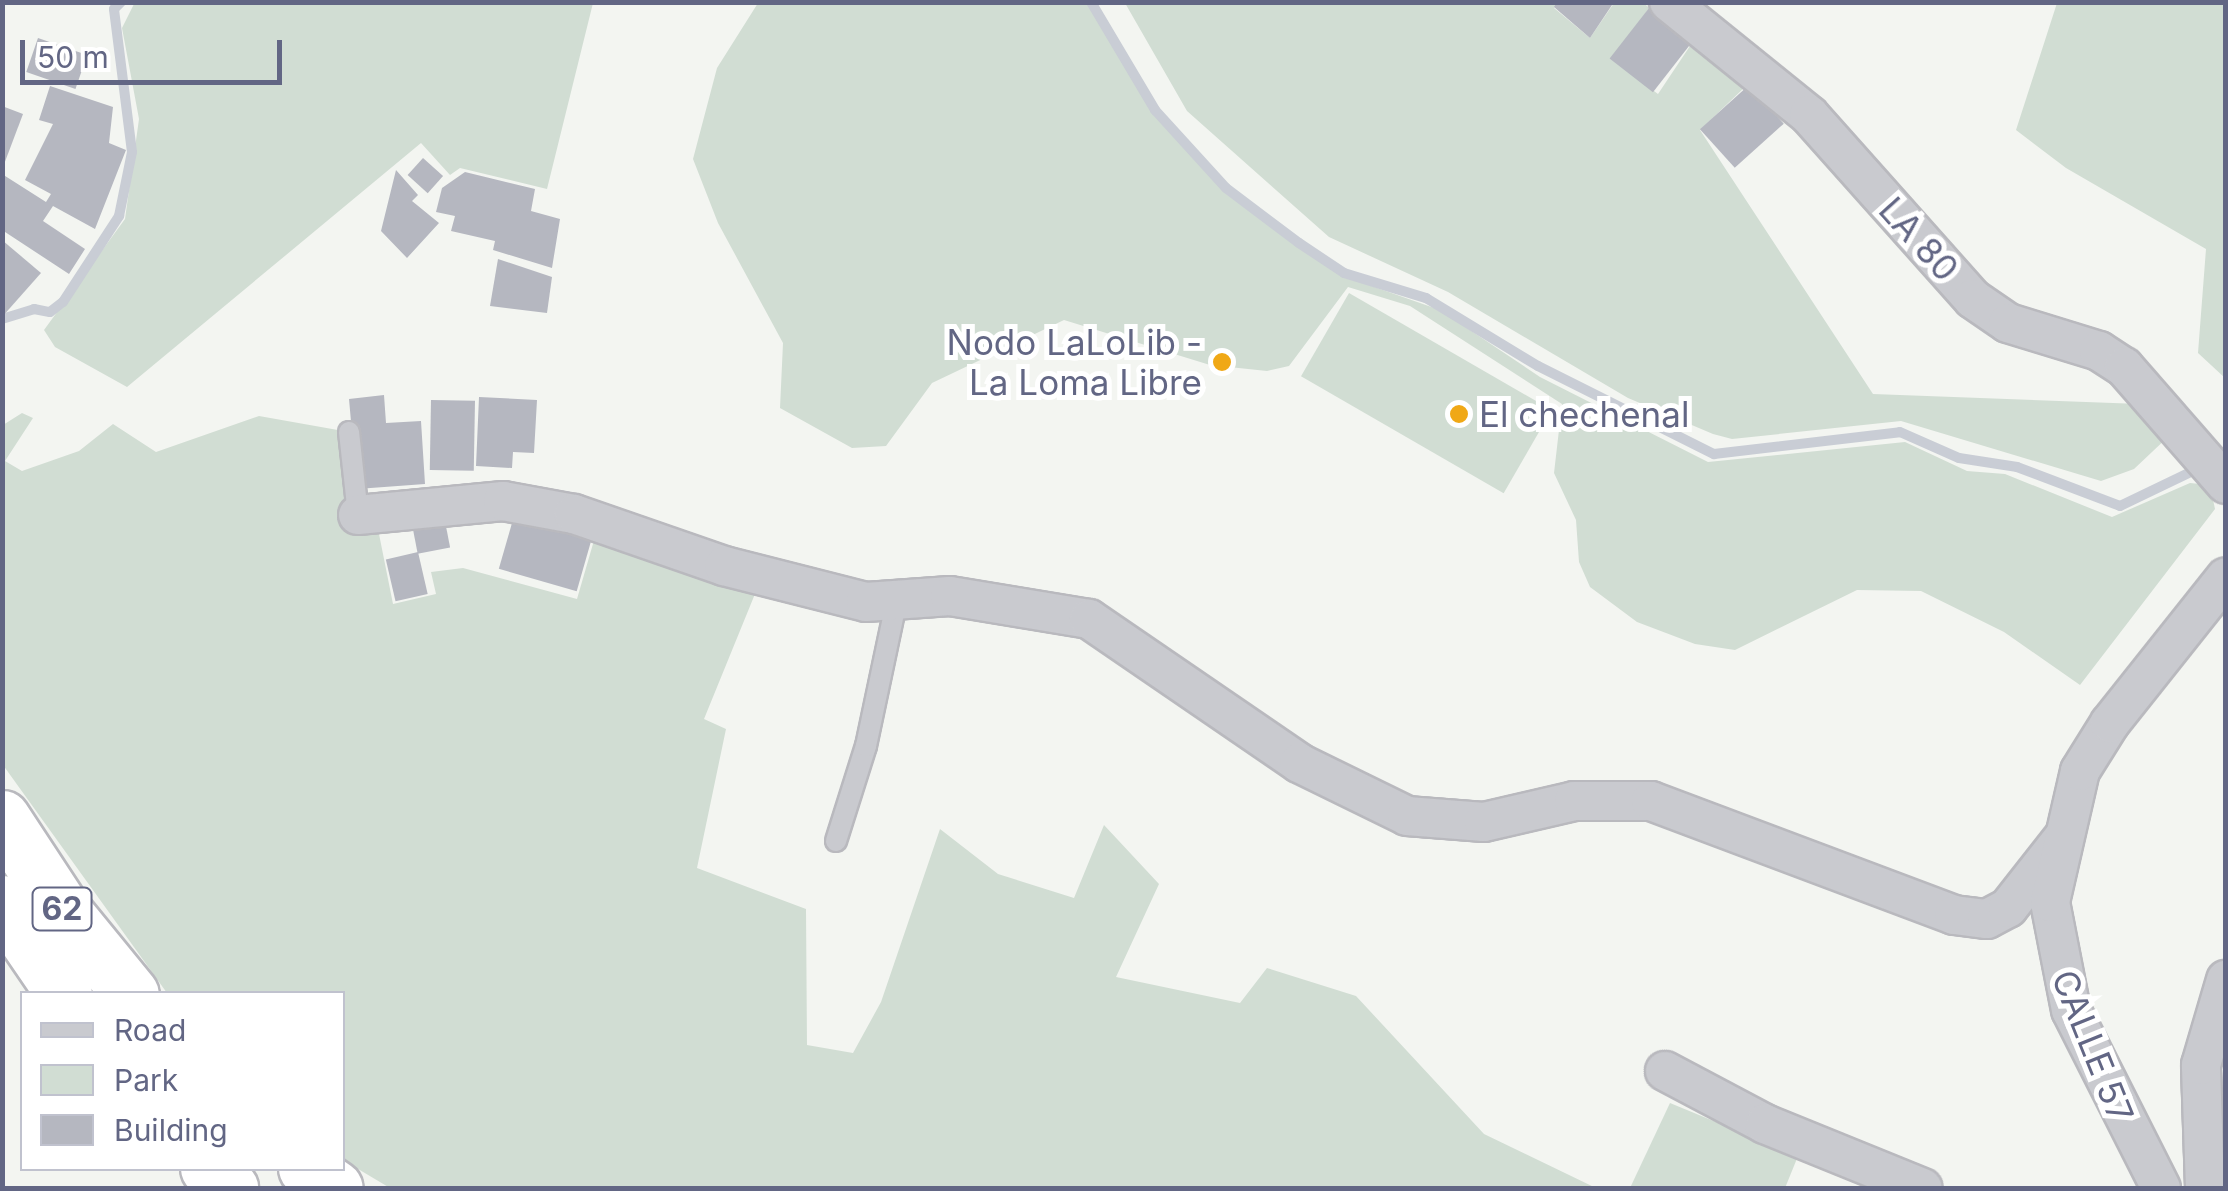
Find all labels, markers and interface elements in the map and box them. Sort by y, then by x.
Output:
scale bar [25,20,288,82]
text: 50 m [37,39,109,75]
street label: LA 80 [1871,189,1967,289]
place label: Nodo LaLoLib - La Loma Libre [947,321,1202,403]
marker: Nodo LaLoLib - La Loma Libre [1211,351,1233,373]
place label: El chechenal [1479,393,1689,435]
marker: El chechenal [1448,403,1470,425]
road number: 62 [30,882,94,936]
street label: CALLE 57 [2043,964,2143,1128]
legend [20,991,345,1171]
text: Road [114,1012,186,1048]
text: Park [114,1062,178,1098]
text: Building [114,1112,228,1148]

